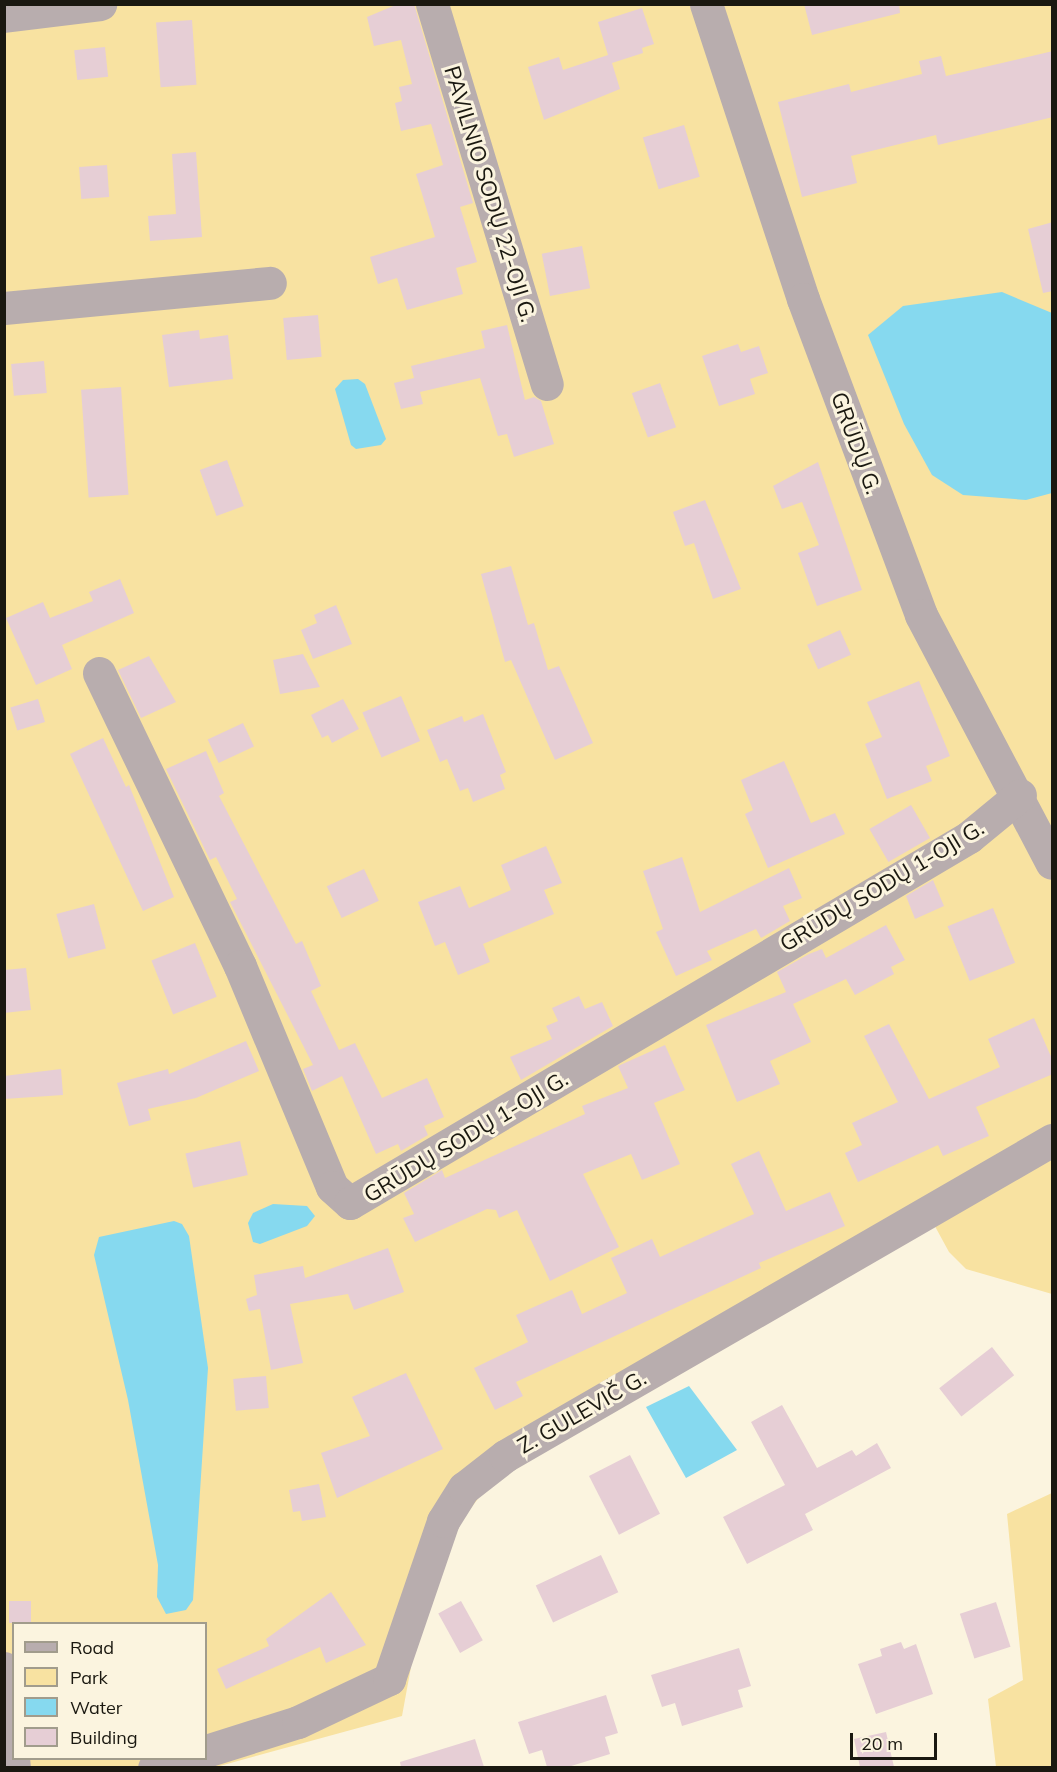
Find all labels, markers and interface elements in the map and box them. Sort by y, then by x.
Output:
street label: PAVILNIO SODŲ 22-OJI G. [438,63,542,325]
street label: GRŪDŲ G. [825,388,887,498]
street label: GRŪDŲ SODŲ 1-OJI G. [775,815,989,957]
street label: GRŪDŲ SODŲ 1-OJI G. [359,1066,573,1208]
street label: Z. GULEVIČ G. [513,1365,651,1459]
legend [12,1622,207,1760]
text: Road [70,1636,114,1659]
text: Park [70,1666,108,1689]
text: Water [70,1696,122,1719]
scale bar [853,1721,940,1759]
text: Building [70,1726,138,1749]
text: 20 m [861,1732,903,1755]

